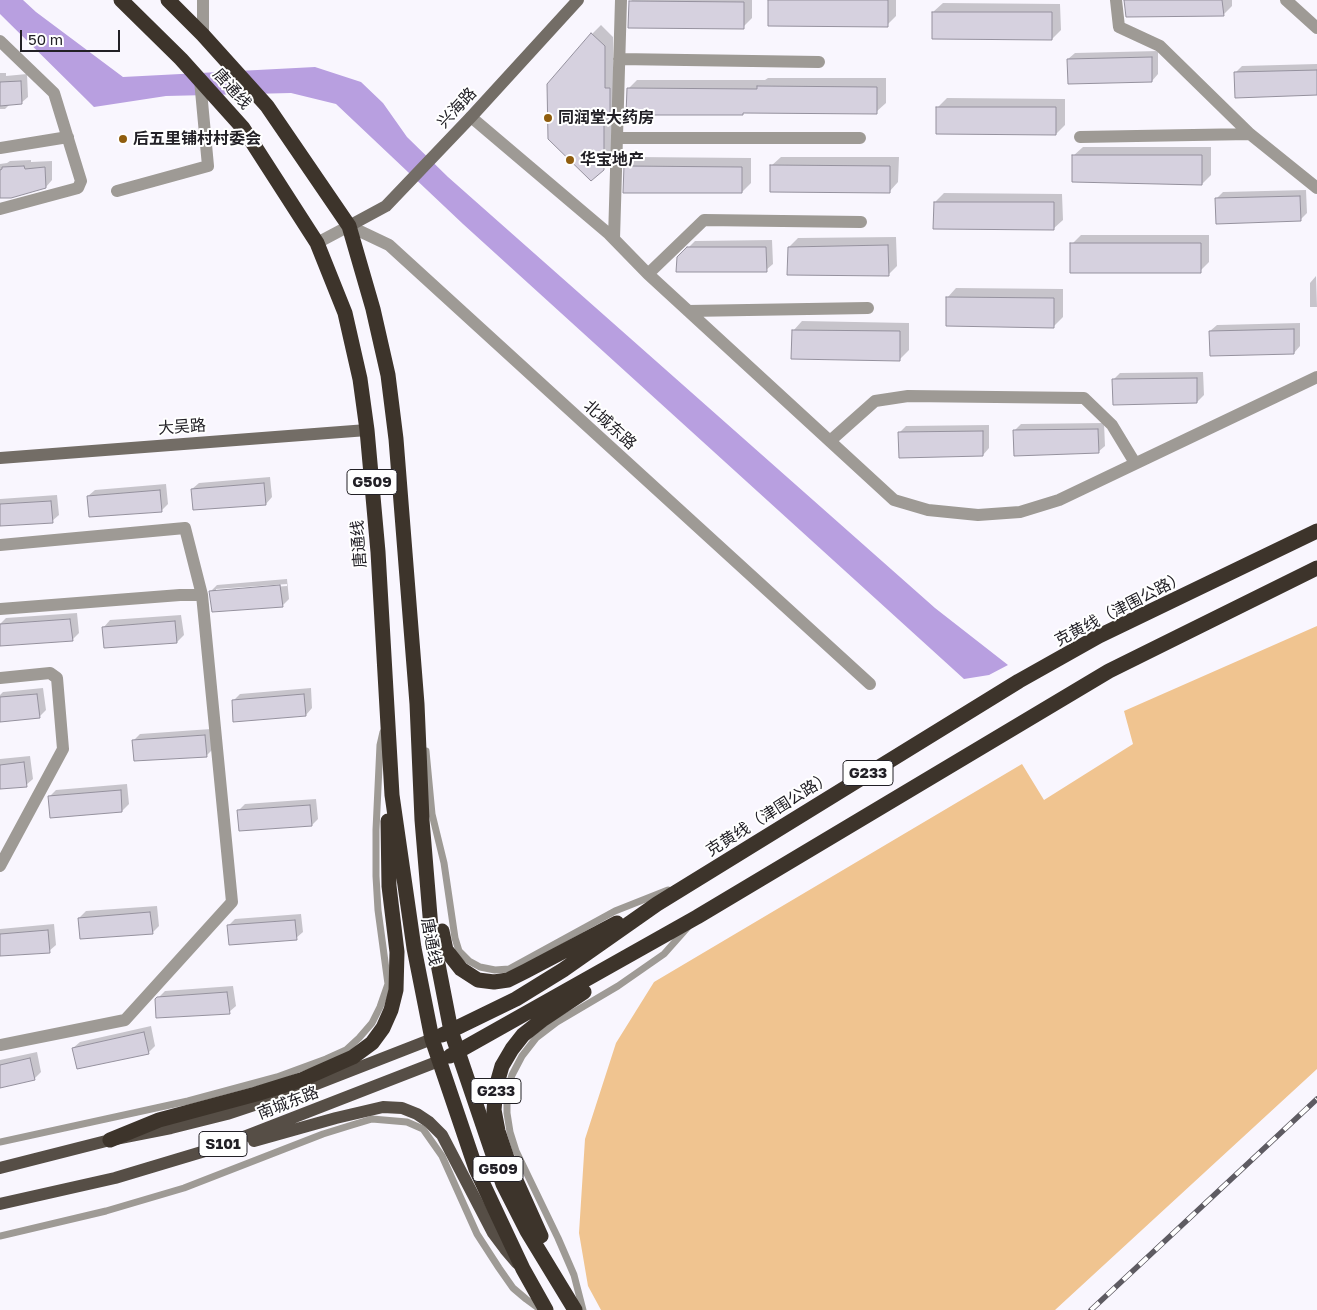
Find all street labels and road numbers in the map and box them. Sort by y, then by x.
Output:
street label: 唐通线 [209,65,255,113]
street label: 兴海路 [434,84,480,132]
street label: 北城东路 [580,396,640,454]
street label: 大吴路 [157,416,207,438]
road number: G509 [347,470,397,494]
street label: 唐通线 [348,519,370,569]
street label: 克黄线（津围公路） [1051,568,1189,650]
road number: G233 [843,760,893,786]
street label: 克黄线（津围公路） [703,768,835,860]
street label: 唐通线 [417,917,445,967]
road number: G233 [471,1078,521,1104]
street label: 南城东路 [255,1083,321,1123]
road number: S101 [199,1132,247,1156]
road number: G509 [473,1156,523,1182]

